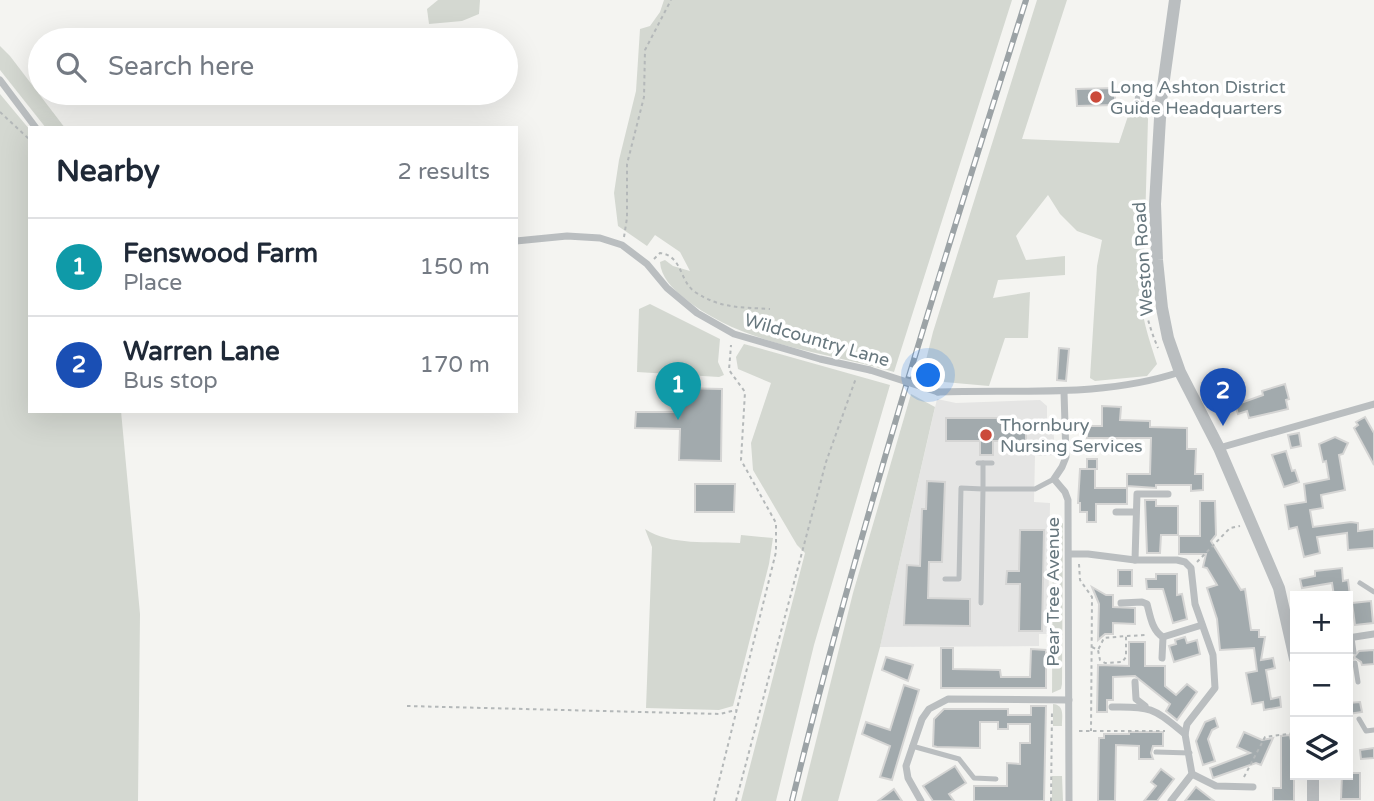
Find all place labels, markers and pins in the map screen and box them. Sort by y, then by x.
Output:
place label: Long Ashton District Guide Headquarters [1110,76,1286,119]
marker: Long Ashton District Guide Headquarters [1088,89,1104,105]
pin: 1 [655,362,701,420]
pin: 2 [1200,368,1246,426]
place label: Thornbury Nursing Services [1000,414,1143,457]
marker: Thornbury Nursing Services [978,427,994,443]

